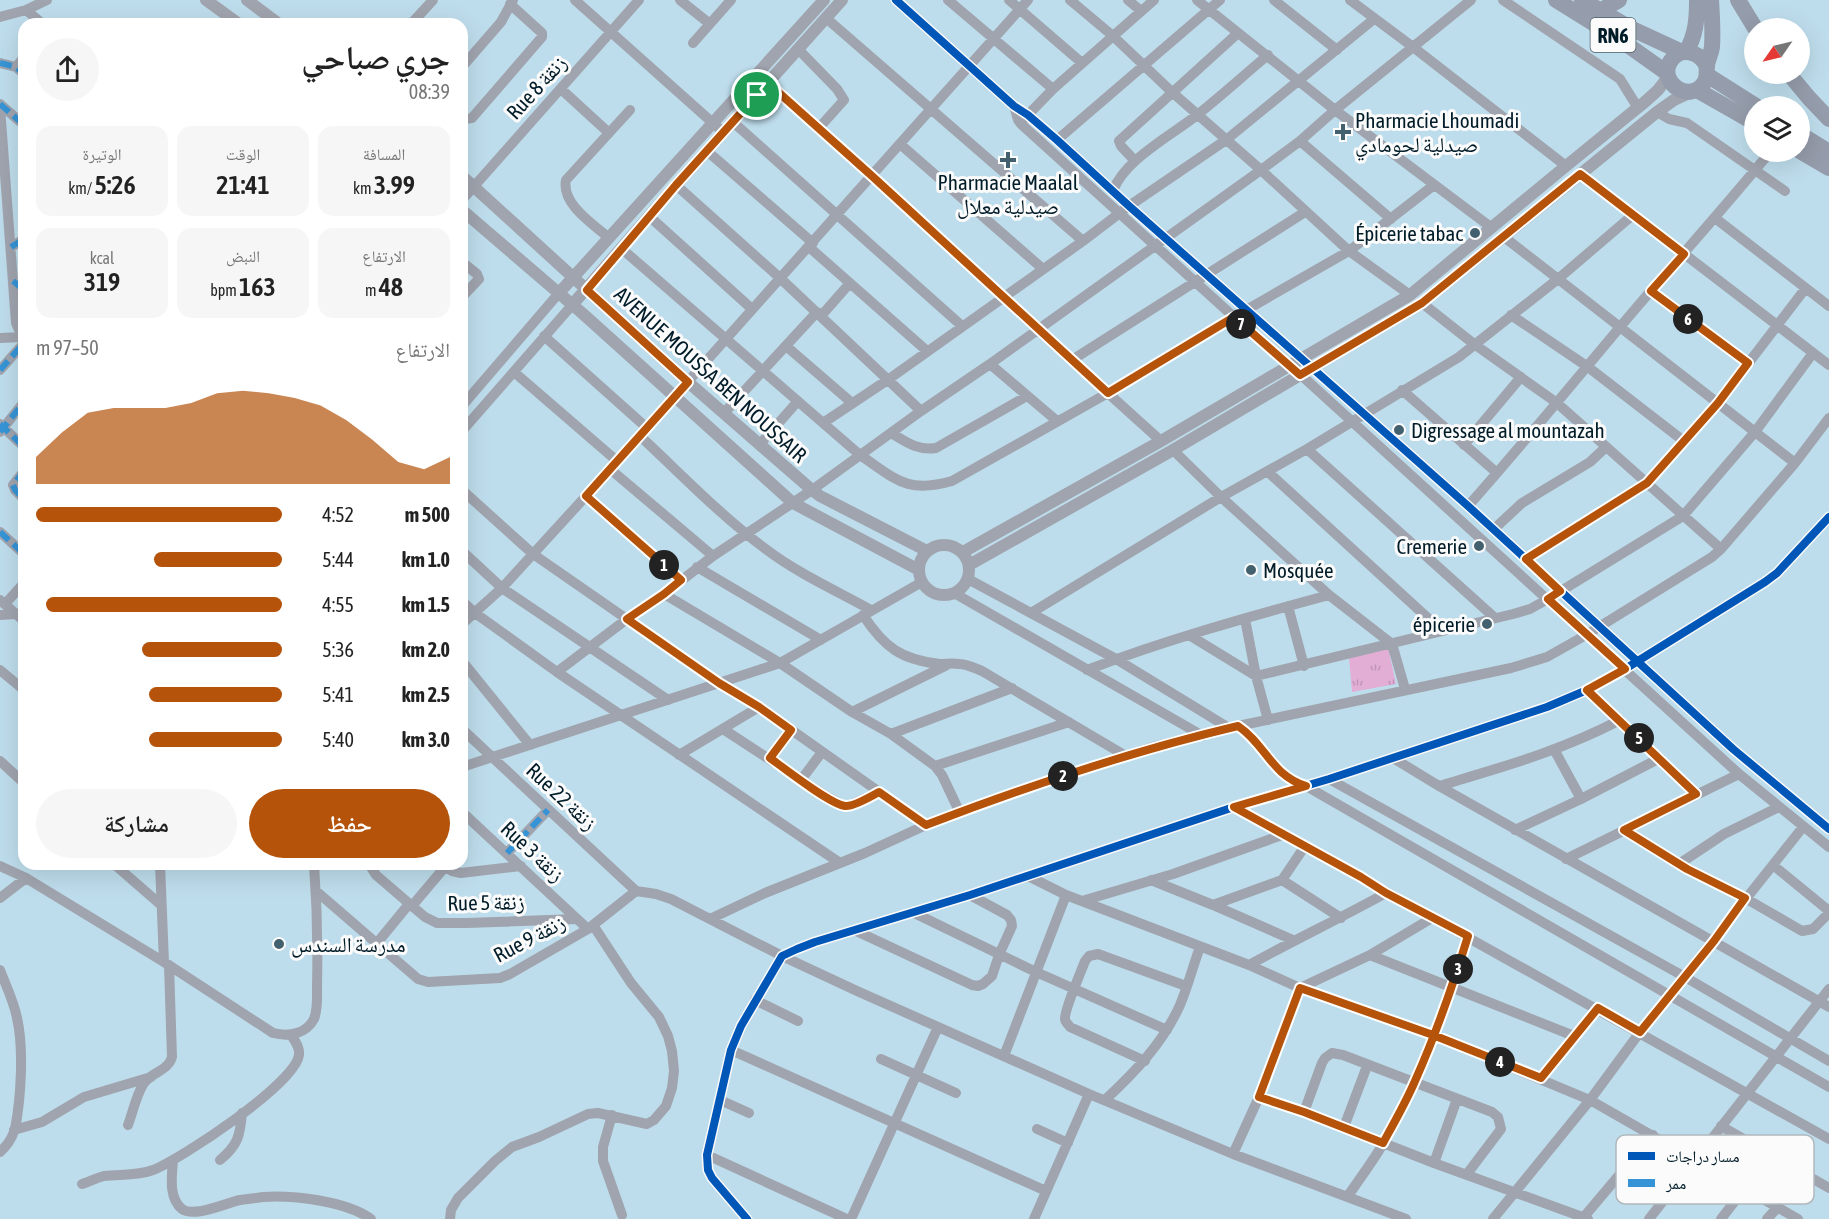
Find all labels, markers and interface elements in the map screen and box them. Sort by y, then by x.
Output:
road number: RN6 [1590,18,1636,52]
north arrow [1744,18,1810,84]
map controls [1744,18,1810,162]
button: share [36,38,99,101]
text: جري صباحي [301,38,450,76]
street label: Rue 8 زنقة [501,50,571,124]
pin [731,69,782,120]
icon: arrive [740,78,773,111]
text: 08:39 [409,80,450,103]
button: layers [1744,96,1810,162]
place label: Pharmacie Lhoumadi صيدلية لحومادي [1355,108,1519,161]
marker: Pharmacie Lhoumadi صيدلية لحومادي [1336,125,1350,139]
text: الوتيرة [83,145,121,163]
text: الوقت [226,145,260,163]
text: المسافة [363,145,405,163]
marker: Pharmacie Maalal صيدلية معلال [1001,153,1015,167]
text: 5:26 [94,170,136,200]
text: 21:41 [216,170,270,200]
text: 3.99 [374,170,415,200]
place label: Pharmacie Maalal صيدلية معلال [938,170,1079,219]
text: /km [68,179,94,197]
text: km [353,179,374,197]
place label: Épicerie tabac [1355,221,1463,245]
marker: Épicerie tabac [1468,226,1482,240]
text: النبض [226,247,260,265]
text: الارتفاع [362,247,406,265]
text: kcal [90,249,114,267]
text: 319 [84,267,120,297]
text: 163 [239,272,276,302]
text: 48 [379,272,403,302]
text: bpm [210,281,239,299]
text: m [365,281,379,299]
street label: AVENUE MOUSSA BEN NOUSSAIR [610,281,812,467]
pin: 6 [1673,304,1703,334]
pin: 7 [1226,309,1256,339]
text: 6 [1684,310,1692,328]
text: 7 [1237,315,1245,333]
text: 50–97 m [36,336,99,359]
text: الارتفاع [395,338,450,361]
place label: Digressage al mountazah [1411,418,1605,442]
marker: Digressage al mountazah [1392,423,1406,437]
text: 4:52 [322,503,354,526]
text: 500 m [405,503,450,526]
place label: Cremerie [1397,534,1467,558]
marker: Cremerie [1472,539,1486,553]
text: 5:44 [322,548,354,571]
text: 1.0 km [402,548,450,571]
pin: 1 [649,550,679,580]
text: 1 [660,556,668,574]
place label: Mosquée [1263,558,1333,582]
marker: Mosquée [1244,563,1258,577]
text: 4:55 [322,593,354,616]
text: 1.5 km [402,593,450,616]
place label: épicerie [1413,612,1475,636]
marker: épicerie [1480,617,1494,631]
text: 5:36 [322,638,354,661]
text: 2.0 km [402,638,450,661]
text: 5:41 [322,683,354,706]
text: 2.5 km [402,683,450,706]
pin: 5 [1624,723,1654,753]
text: 5:40 [322,728,354,751]
text: 3.0 km [402,728,450,751]
text: 5 [1635,729,1643,747]
street label: Rue 22 زنقة [522,757,602,835]
pin: 2 [1048,761,1078,791]
text: 2 [1059,767,1067,785]
button: مشاركة [36,789,237,858]
button: حفظ [249,789,450,858]
street label: Rue 3 زنقة [497,816,569,886]
street label: Rue 5 زنقة [447,889,525,915]
street label: Rue 9 زنقة [489,909,569,967]
place label: مدرسة السندس [291,932,406,958]
marker: مدرسة السندس [272,937,286,951]
pin: 3 [1443,954,1473,984]
text: 3 [1454,960,1462,978]
pin: 4 [1485,1047,1515,1077]
text: 4 [1496,1053,1504,1071]
legend [1616,1135,1814,1204]
text: مسار دراجات [1666,1147,1740,1166]
text: ممر [1665,1174,1686,1193]

